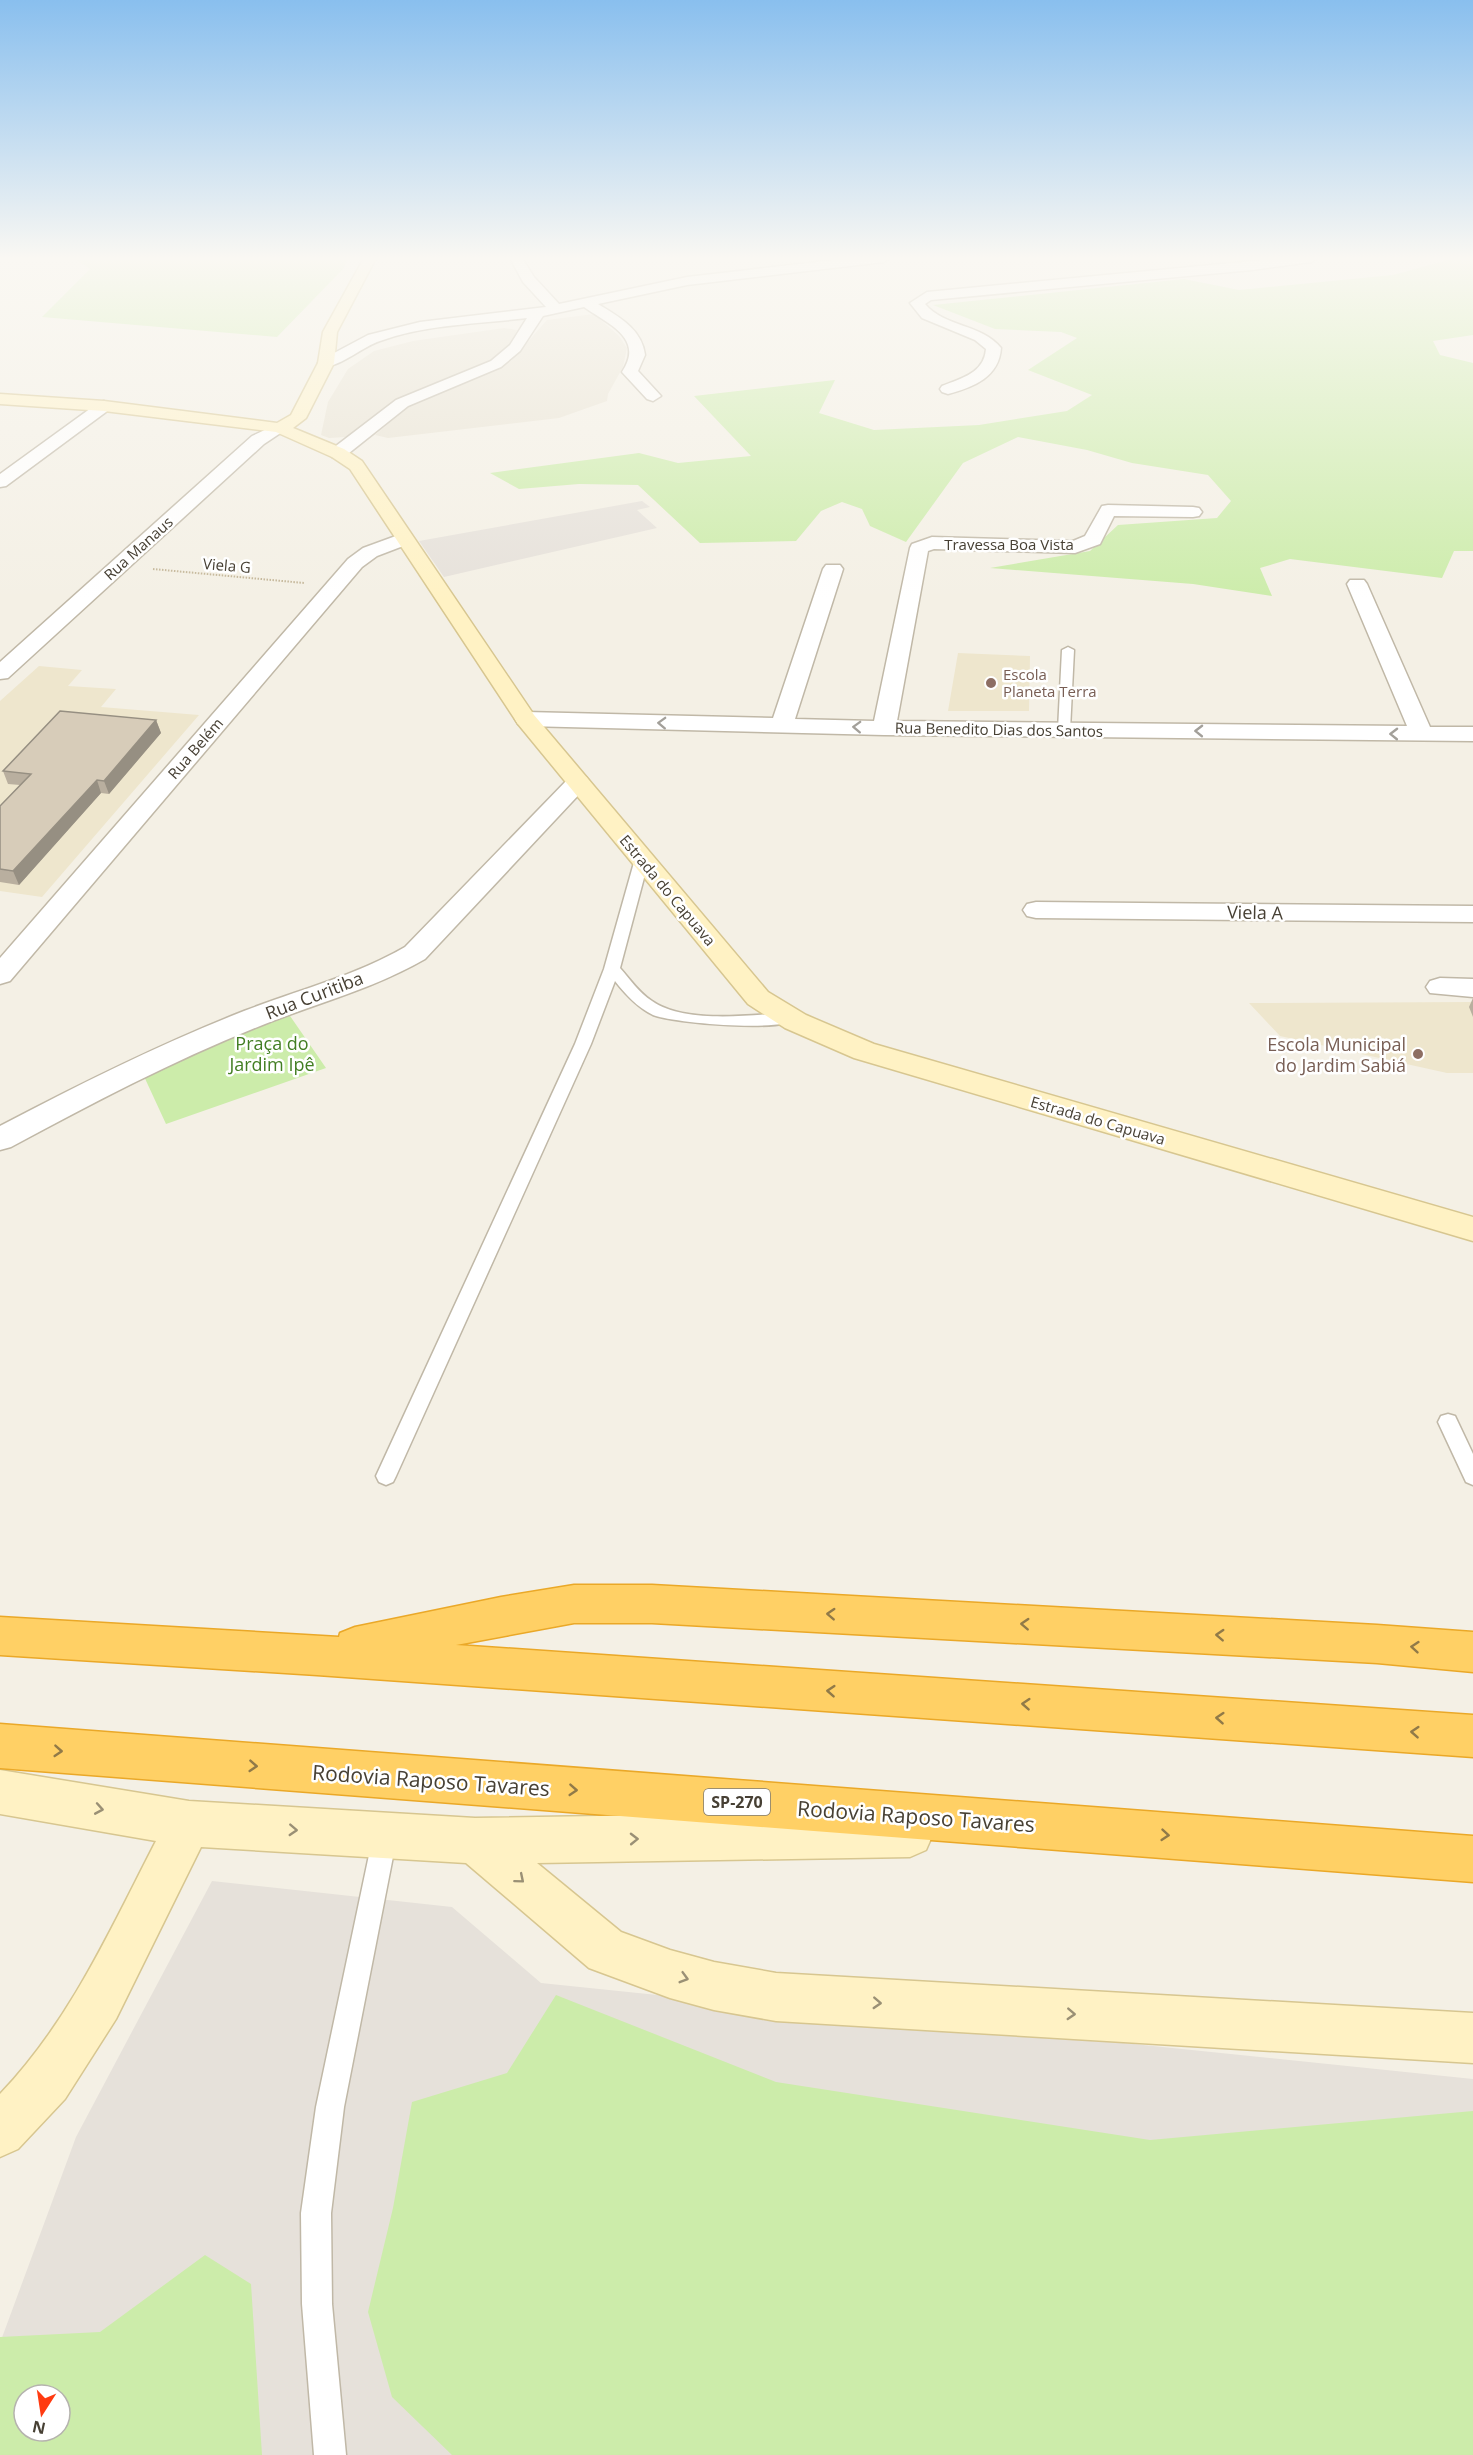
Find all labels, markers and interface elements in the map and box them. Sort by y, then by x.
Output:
street label: Rua Manaus [99,512,177,584]
street label: Travessa Boa Vista [944,534,1074,554]
street label: Viela G [202,553,252,577]
place label: Escola Planeta Terra [1003,664,1097,701]
marker: Escola Planeta Terra [984,676,998,690]
street label: Rua Belém [163,713,227,783]
one-way arrow [657,716,666,729]
street label: Rua Benedito Dias dos Santos [895,717,1103,741]
one-way arrow [852,721,861,733]
one-way arrow [1194,725,1203,737]
one-way arrow [1389,727,1398,740]
street label: Estrada do Capuava [616,830,720,950]
street label: Viela A [1227,900,1284,924]
street label: Rua Curitiba [262,965,366,1025]
park label: Praça do Jardim Ipê [227,1031,315,1076]
place label: Escola Municipal do Jardim Sabiá [1267,1032,1406,1077]
marker: Escola Municipal do Jardim Sabiá [1411,1047,1425,1061]
street label: Estrada do Capuava [1028,1091,1168,1149]
one-way arrow [826,1607,835,1620]
one-way arrow [1021,1618,1030,1631]
one-way arrow [1216,1629,1225,1642]
one-way arrow [1410,1641,1419,1654]
one-way arrow [827,1684,836,1697]
one-way arrow [1021,1698,1030,1711]
one-way arrow [1216,1712,1225,1725]
one-way arrow [1410,1726,1419,1739]
one-way arrow [54,1744,63,1757]
street label: Rodovia Raposo Tavares [311,1758,551,1802]
one-way arrow [248,1759,257,1772]
one-way arrow [568,1783,577,1796]
road number: SP-270 [704,1789,770,1815]
street label: Rodovia Raposo Tavares [796,1794,1036,1838]
one-way arrow [94,1802,104,1815]
one-way arrow [288,1824,297,1837]
one-way arrow [1161,1828,1170,1841]
one-way arrow [630,1833,639,1845]
one-way arrow [513,1871,524,1882]
one-way arrow [678,1971,689,1983]
one-way arrow [872,1996,881,2009]
one-way arrow [1067,2008,1076,2021]
north arrow [12,2383,72,2443]
text: N [30,2416,48,2440]

